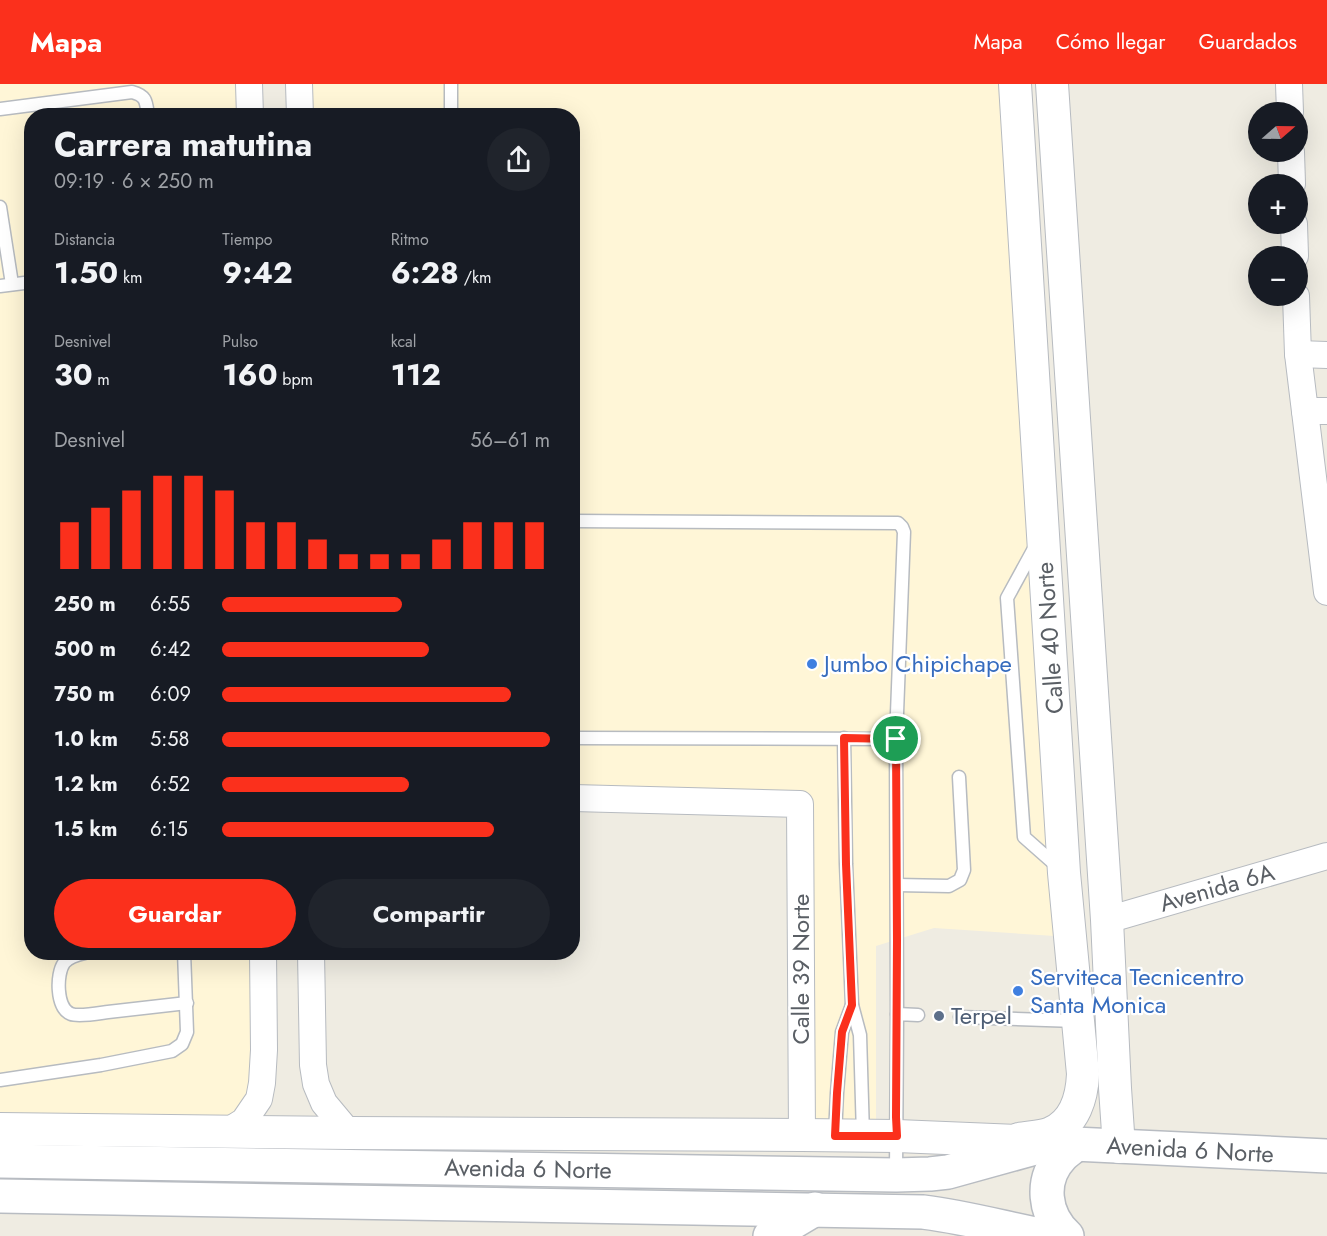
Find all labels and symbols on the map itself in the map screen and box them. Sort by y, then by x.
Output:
north arrow [1248,102,1308,162]
street label: Calle 40 Norte [1027,561,1072,715]
place label: Jumbo Chipichape [821,646,1012,681]
marker: Jumbo Chipichape [805,657,819,671]
pin [870,713,921,764]
street label: Avenida 6A [1155,854,1279,921]
street label: Calle 39 Norte [783,894,818,1044]
place label: Serviteca Tecnicentro Santa Monica [1030,959,1244,1022]
marker: Serviteca Tecnicentro Santa Monica [1011,984,1025,998]
place label: Terpel [951,998,1012,1033]
marker: Terpel [932,1009,946,1023]
street label: Avenida 6 Norte [1105,1128,1275,1171]
street label: Avenida 6 Norte [444,1150,612,1187]

